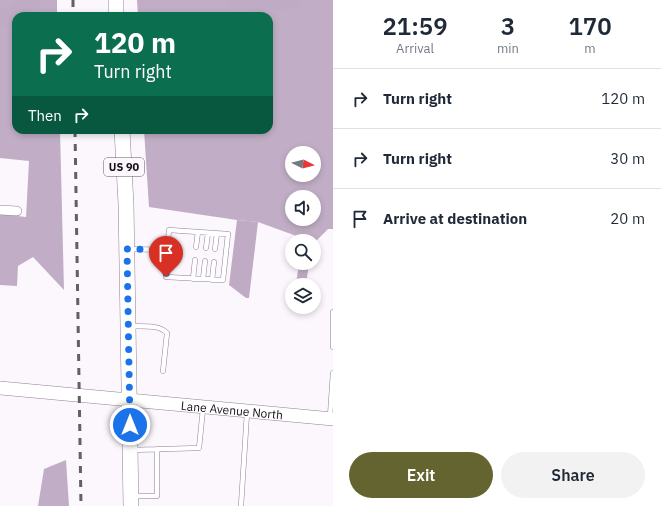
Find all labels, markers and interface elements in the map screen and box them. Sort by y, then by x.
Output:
text: 21:59 [382,10,448,42]
text: 3 [501,10,515,42]
text: 170 [568,10,612,42]
text: 120 m [94,24,176,61]
icon: right [28,28,80,80]
text: Arrival [396,40,434,57]
text: min [497,40,519,57]
text: m [584,40,596,57]
text: Turn right [94,60,172,83]
icon: right [349,88,371,110]
text: Turn right [383,89,452,108]
text: 120 m [601,89,645,108]
icon: right [70,104,92,126]
text: Then [28,106,62,125]
north arrow [285,146,321,182]
map controls [285,146,321,314]
icon: right [349,148,371,170]
text: Turn right [383,149,452,168]
text: 30 m [610,149,645,168]
road number: US 90 [104,158,144,176]
button: sound [285,190,321,226]
icon: arrive [349,208,371,230]
text: Arrive at destination [383,209,527,228]
text: 20 m [610,209,645,228]
button: search [285,234,321,270]
pin [149,236,183,277]
icon: arrive [155,242,177,264]
button: layers [285,278,321,314]
street label: Lane Avenue North [180,397,284,422]
position arrow [109,404,151,446]
button: Exit [349,452,493,498]
button: Share [501,452,645,498]

